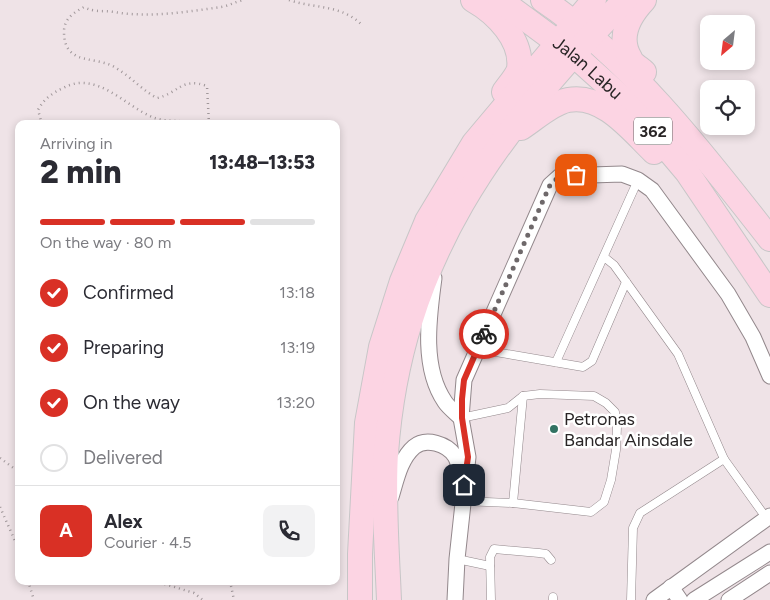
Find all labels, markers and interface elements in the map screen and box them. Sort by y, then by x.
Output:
north arrow [700,15,755,70]
map controls [700,15,755,135]
street label: Jalan Labu [548,32,627,104]
button: locate [700,80,755,135]
road number: 362 [634,118,672,144]
text: Arriving in [40,134,112,153]
text: 13:48–13:53 [209,151,315,174]
text: 2 min [40,153,122,191]
pin [555,154,597,196]
icon: bag [562,161,590,189]
text: On the way · 80 m [40,233,171,252]
icon: check [40,279,68,307]
text: Confirmed [83,281,174,304]
text: 13:18 [279,283,315,302]
courier [459,309,509,359]
icon: bike [470,320,498,348]
icon: check [40,334,68,362]
text: Preparing [83,336,164,359]
text: 13:19 [280,338,315,357]
icon: check [40,389,68,417]
text: On the way [83,391,180,414]
text: 13:20 [276,393,315,412]
place label: Petronas Bandar Ainsdale [564,408,693,451]
marker: Petronas Bandar Ainsdale [548,423,560,435]
text: Delivered [83,446,163,469]
pin [443,464,485,506]
icon: home [450,471,478,499]
button: phone [263,505,315,557]
text: Alex [104,510,143,533]
text: A [59,519,73,542]
text: Courier · 4.5 [104,533,191,552]

